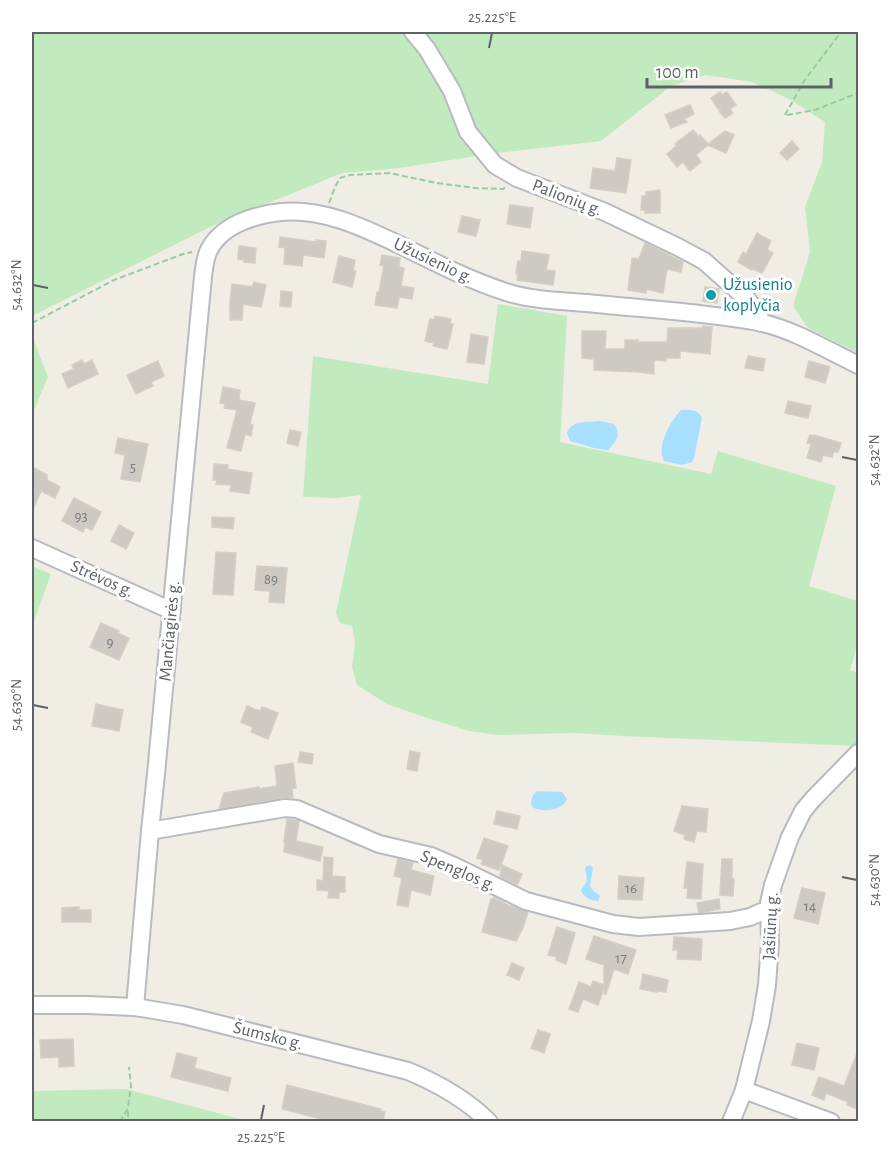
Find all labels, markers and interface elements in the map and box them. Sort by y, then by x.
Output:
text: 25.225°E [468,10,516,25]
scale bar [647,51,832,89]
text: 100 m [656,64,699,82]
street label: Palionių g. [530,176,604,220]
street label: Užusienio g. [390,235,476,287]
text: 54.632°N [9,259,24,311]
place label: Užusienio koplyčia [723,276,793,315]
marker: Užusienio koplyčia [704,288,718,302]
text: 54.632°N [867,434,882,486]
house number: 5 [130,460,136,475]
house number: 93 [74,509,88,524]
street label: Strėvos g. [68,557,136,601]
house number: 89 [264,572,278,587]
street label: Mančiagirės g. [157,580,183,682]
house number: 9 [106,635,114,650]
text: 54.630°N [9,679,24,731]
street label: Spenglos g. [418,847,498,895]
text: 54.630°N [867,854,882,906]
house number: 16 [625,881,637,896]
street label: Jašiūnų g. [760,892,782,960]
house number: 14 [804,899,816,914]
house number: 17 [615,951,627,966]
street label: Šumsko g. [231,1016,305,1053]
text: 25.225°E [237,1130,285,1145]

